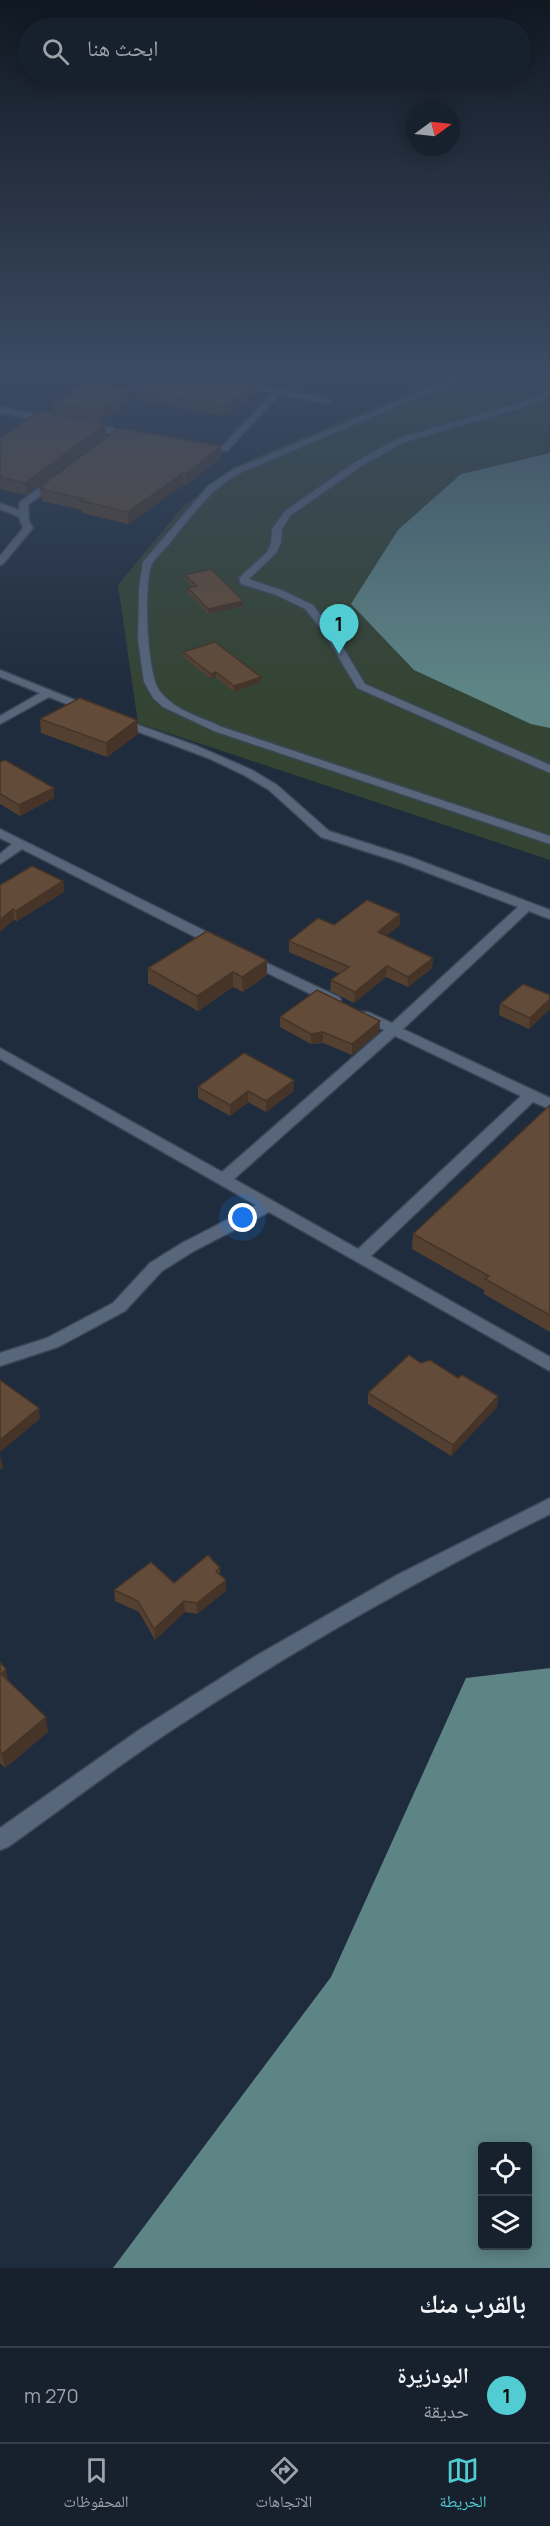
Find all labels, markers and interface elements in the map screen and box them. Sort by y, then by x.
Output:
search box [18,18,532,84]
text: ابحث هنا [87,33,158,63]
icon: search [39,35,72,68]
north arrow [406,102,460,156]
pin: 1 [320,604,358,654]
your location [228,1203,257,1232]
map controls [478,2142,532,2250]
button: locate [478,2142,532,2196]
button: layers [478,2196,532,2250]
text: بالقرب منك [419,2285,526,2321]
text: البودزيرة [397,2360,469,2390]
text: 270 m [24,2382,79,2409]
text: 1 [502,2382,511,2409]
text: حديقة [423,2397,469,2424]
tab: المحفوظات [64,2454,129,2517]
tab: الاتجاهات [256,2454,312,2517]
tab: الخريطة [439,2454,487,2517]

